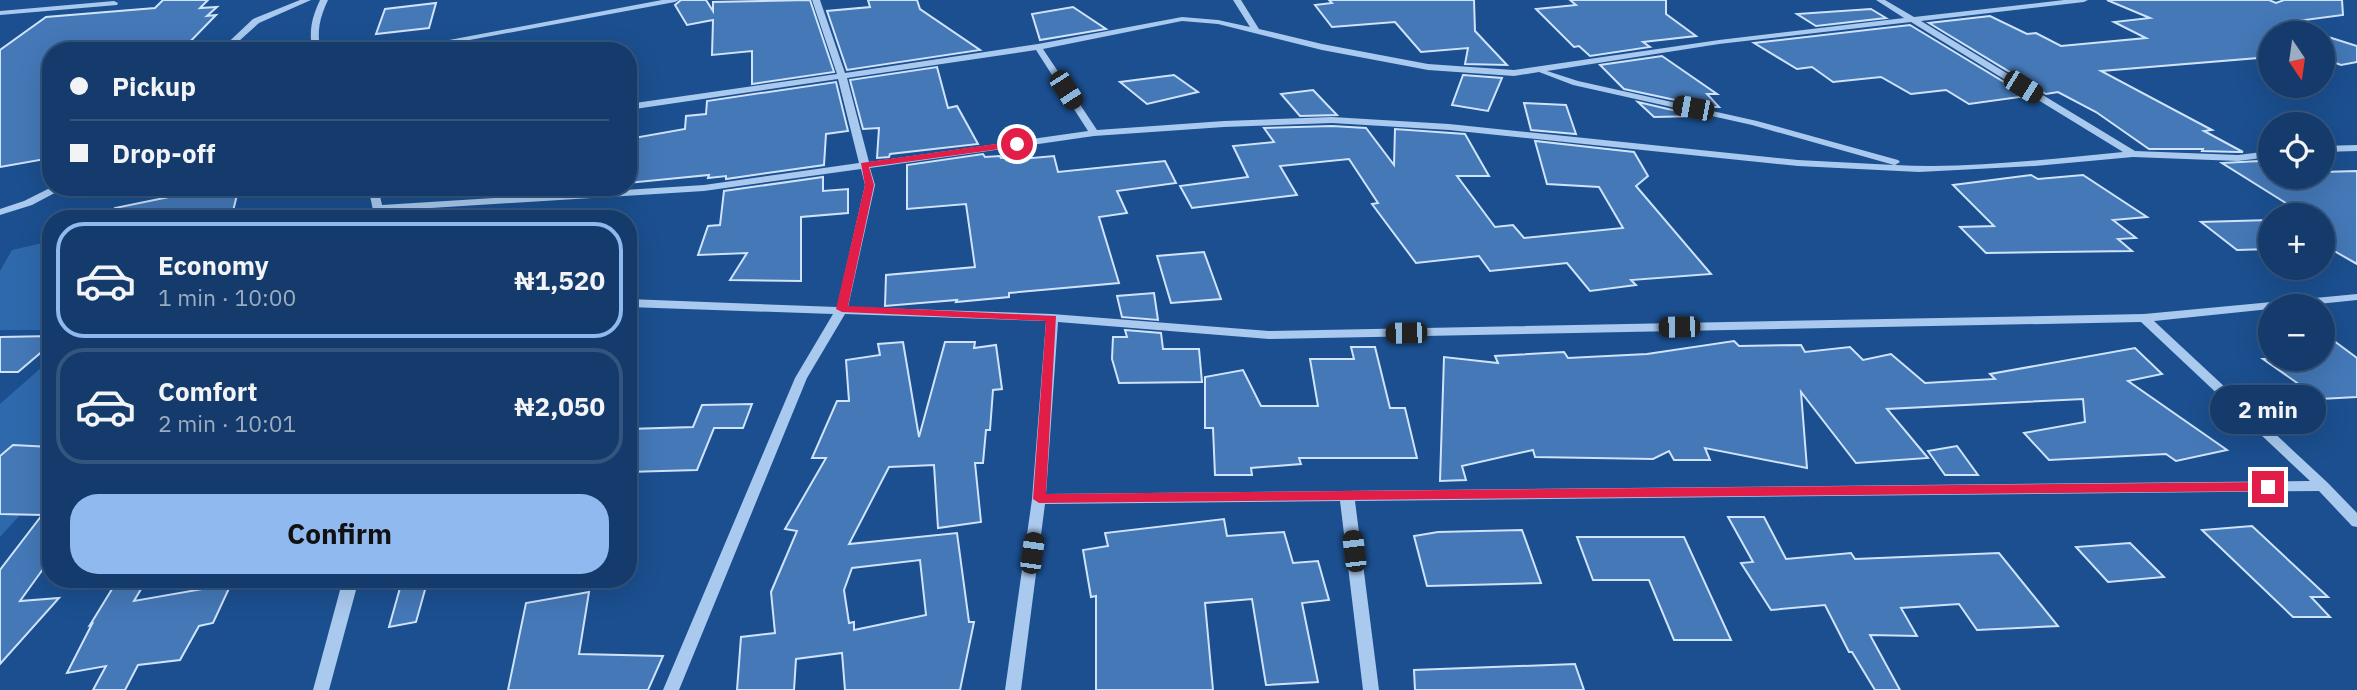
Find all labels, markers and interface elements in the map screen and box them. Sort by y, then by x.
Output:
north arrow [2258,21,2334,98]
map controls [2258,21,2335,371]
car [1046,67,1087,113]
car [2000,67,2047,107]
text: Pickup [112,69,196,103]
car [1671,94,1716,122]
button: locate [2258,112,2335,189]
route start [1001,128,1033,160]
text: Drop-off [112,136,215,170]
button: + [2258,203,2335,280]
text: Economy [158,248,269,282]
icon: car [74,249,137,312]
text: ₦1,520 [514,263,605,297]
text: 1 min · 10:00 [158,282,296,312]
button: − [2258,294,2335,371]
car [1658,316,1701,338]
car [1385,322,1428,344]
text: Comfort [158,374,257,408]
icon: car [74,375,137,438]
callout: 2 min [2210,386,2326,434]
text: ₦2,050 [514,389,605,423]
text: 2 min [2238,394,2298,424]
text: 2 min · 10:01 [158,408,296,438]
route end [2252,471,2284,503]
button: Confirm [70,494,609,574]
car [1342,529,1367,573]
car [1019,531,1046,575]

